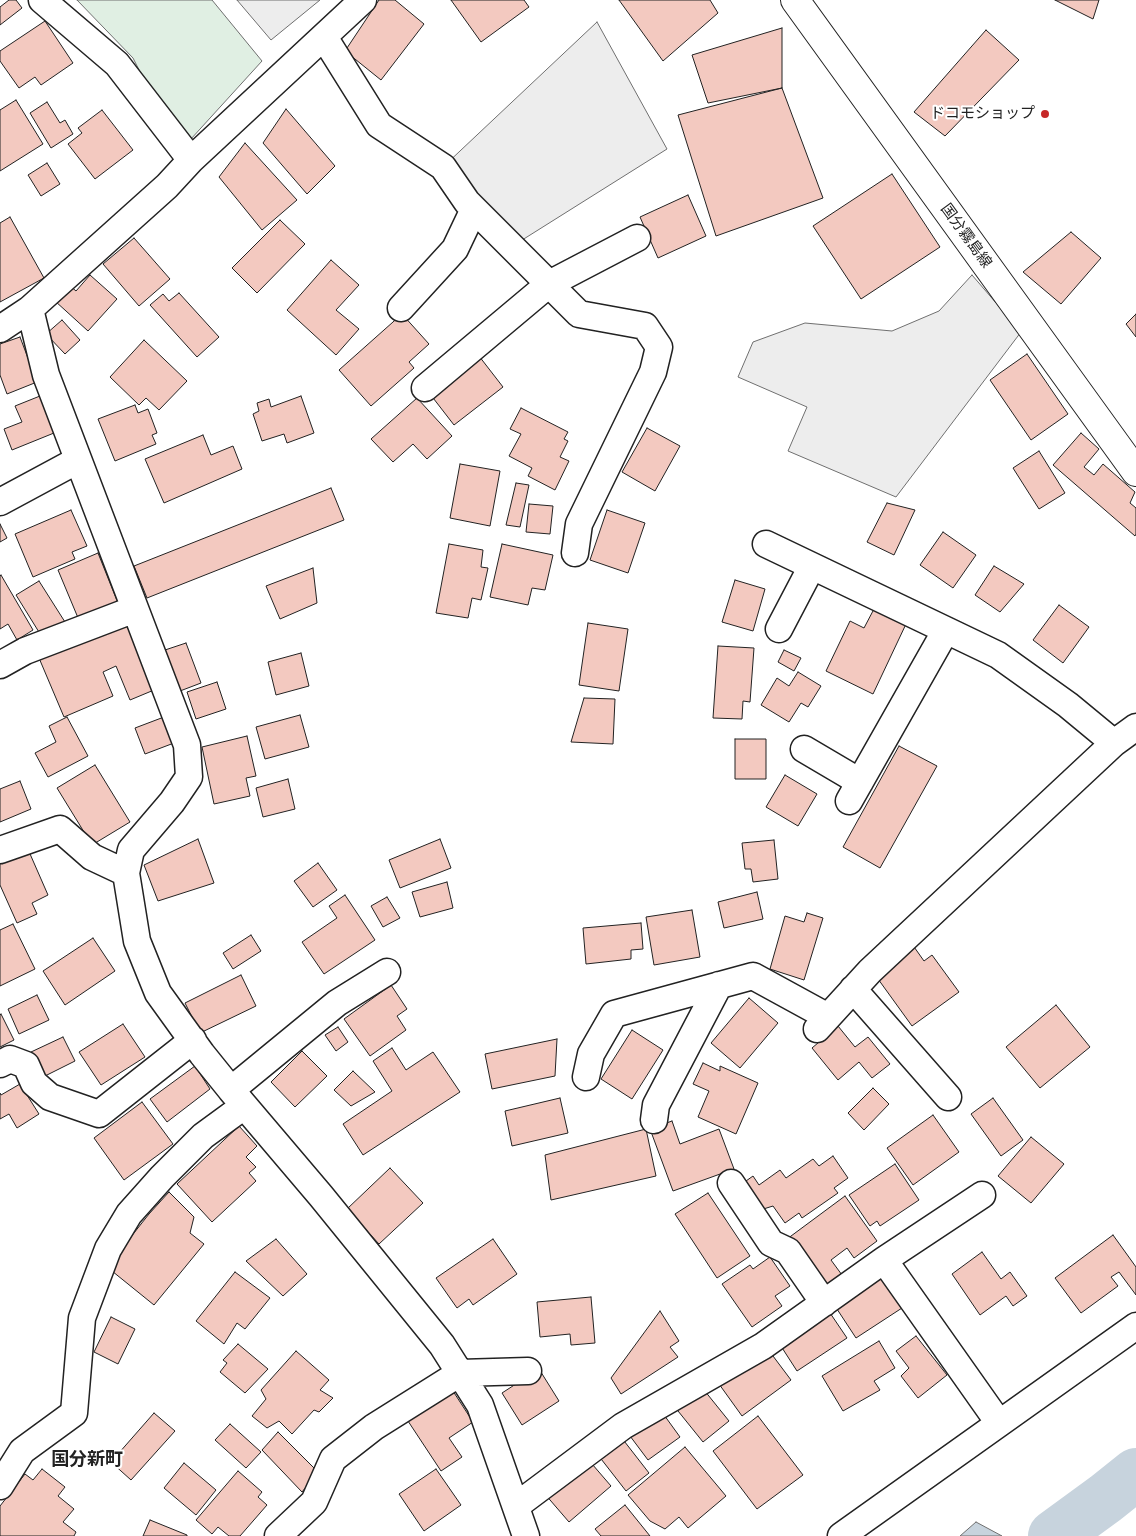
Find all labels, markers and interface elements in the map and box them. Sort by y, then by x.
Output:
place label: ドコモショップ [930,105,1035,123]
marker: ドコモショップ [1039,108,1051,120]
street label: 国分霧島線 [937,200,995,272]
district label: 国分新町 [51,1449,123,1471]

